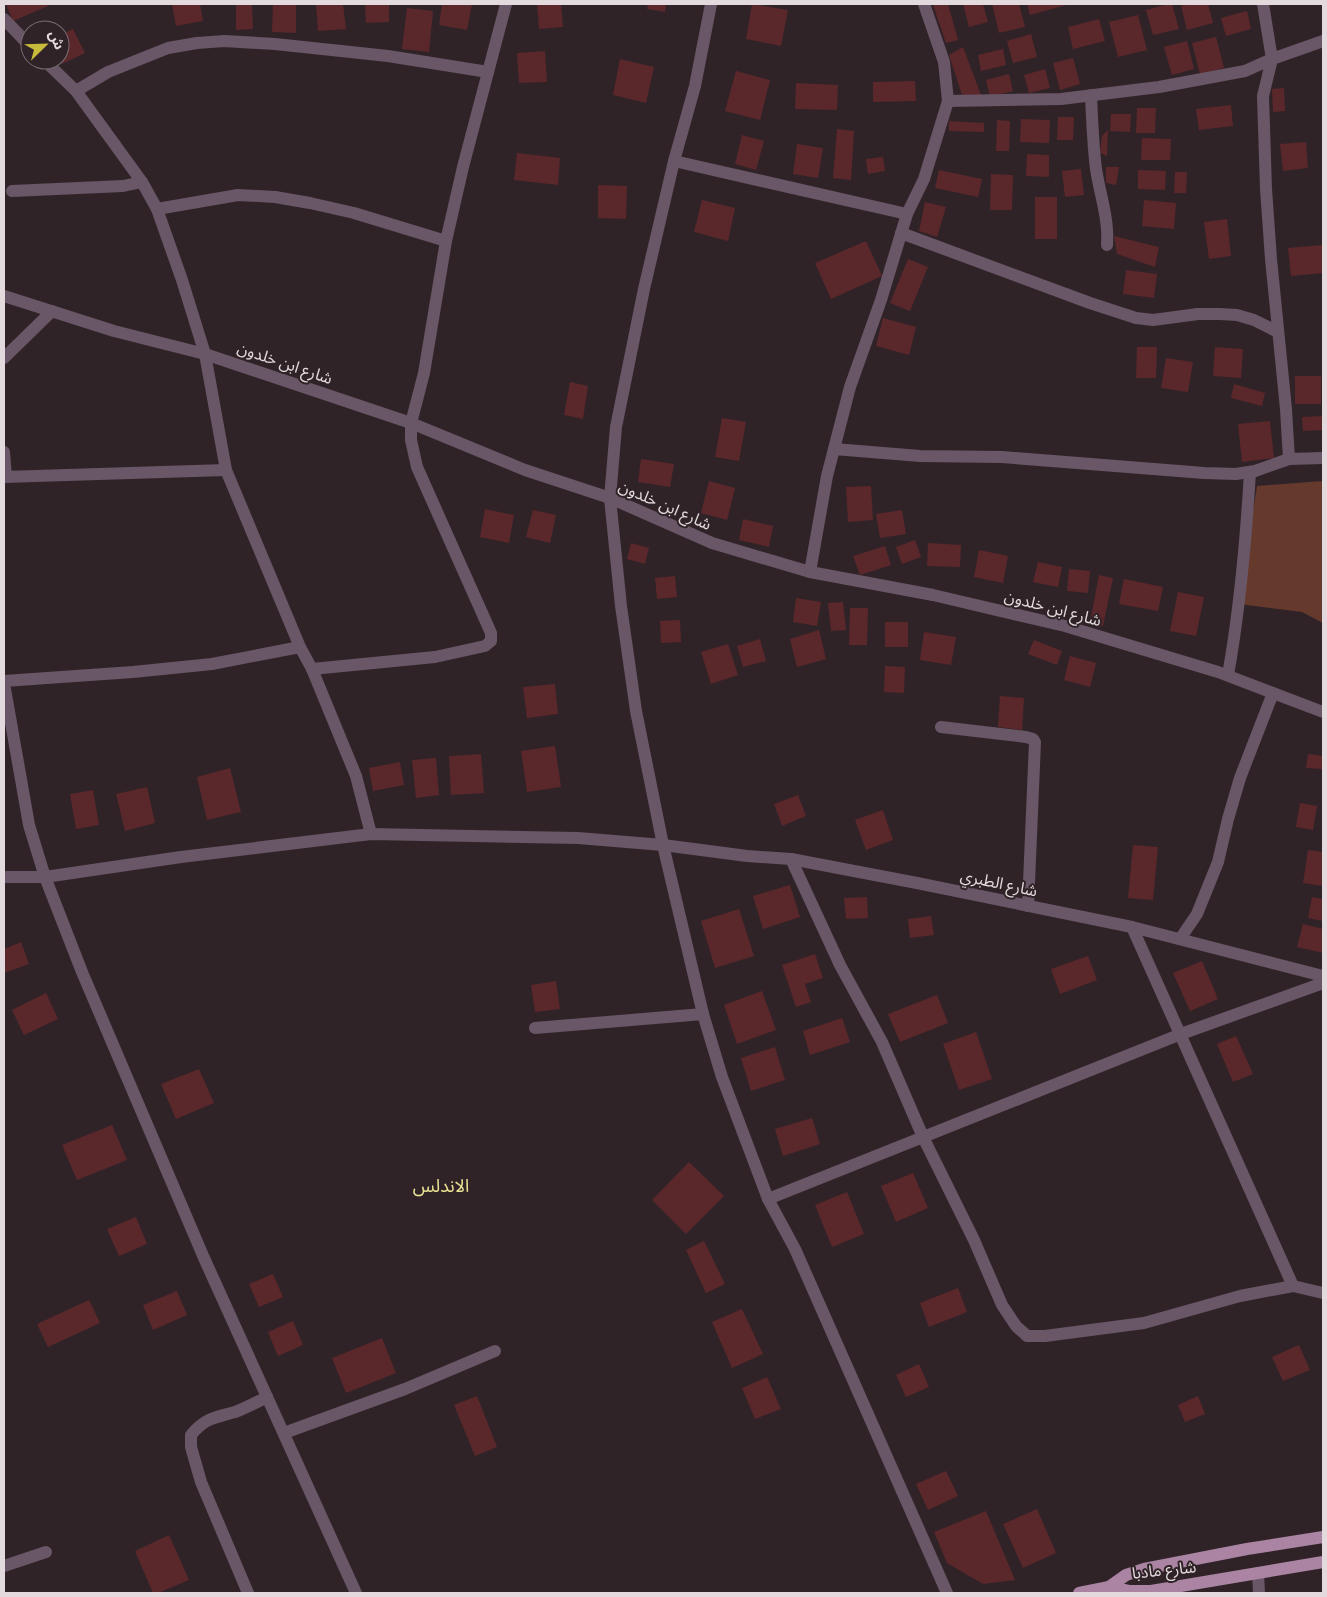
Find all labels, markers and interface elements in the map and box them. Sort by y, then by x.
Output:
north arrow [20,20,70,70]
text: ش [45,28,68,52]
street label: شارع ابن خلدون [234,338,335,391]
street label: شارع ابن خلدون [615,476,714,537]
street label: شارع ابن خلدون [1002,586,1103,633]
street label: شارع الطبري [958,866,1039,903]
district label: الاندلس [413,1175,469,1197]
street label: شارع مادبا [1131,1557,1197,1586]

